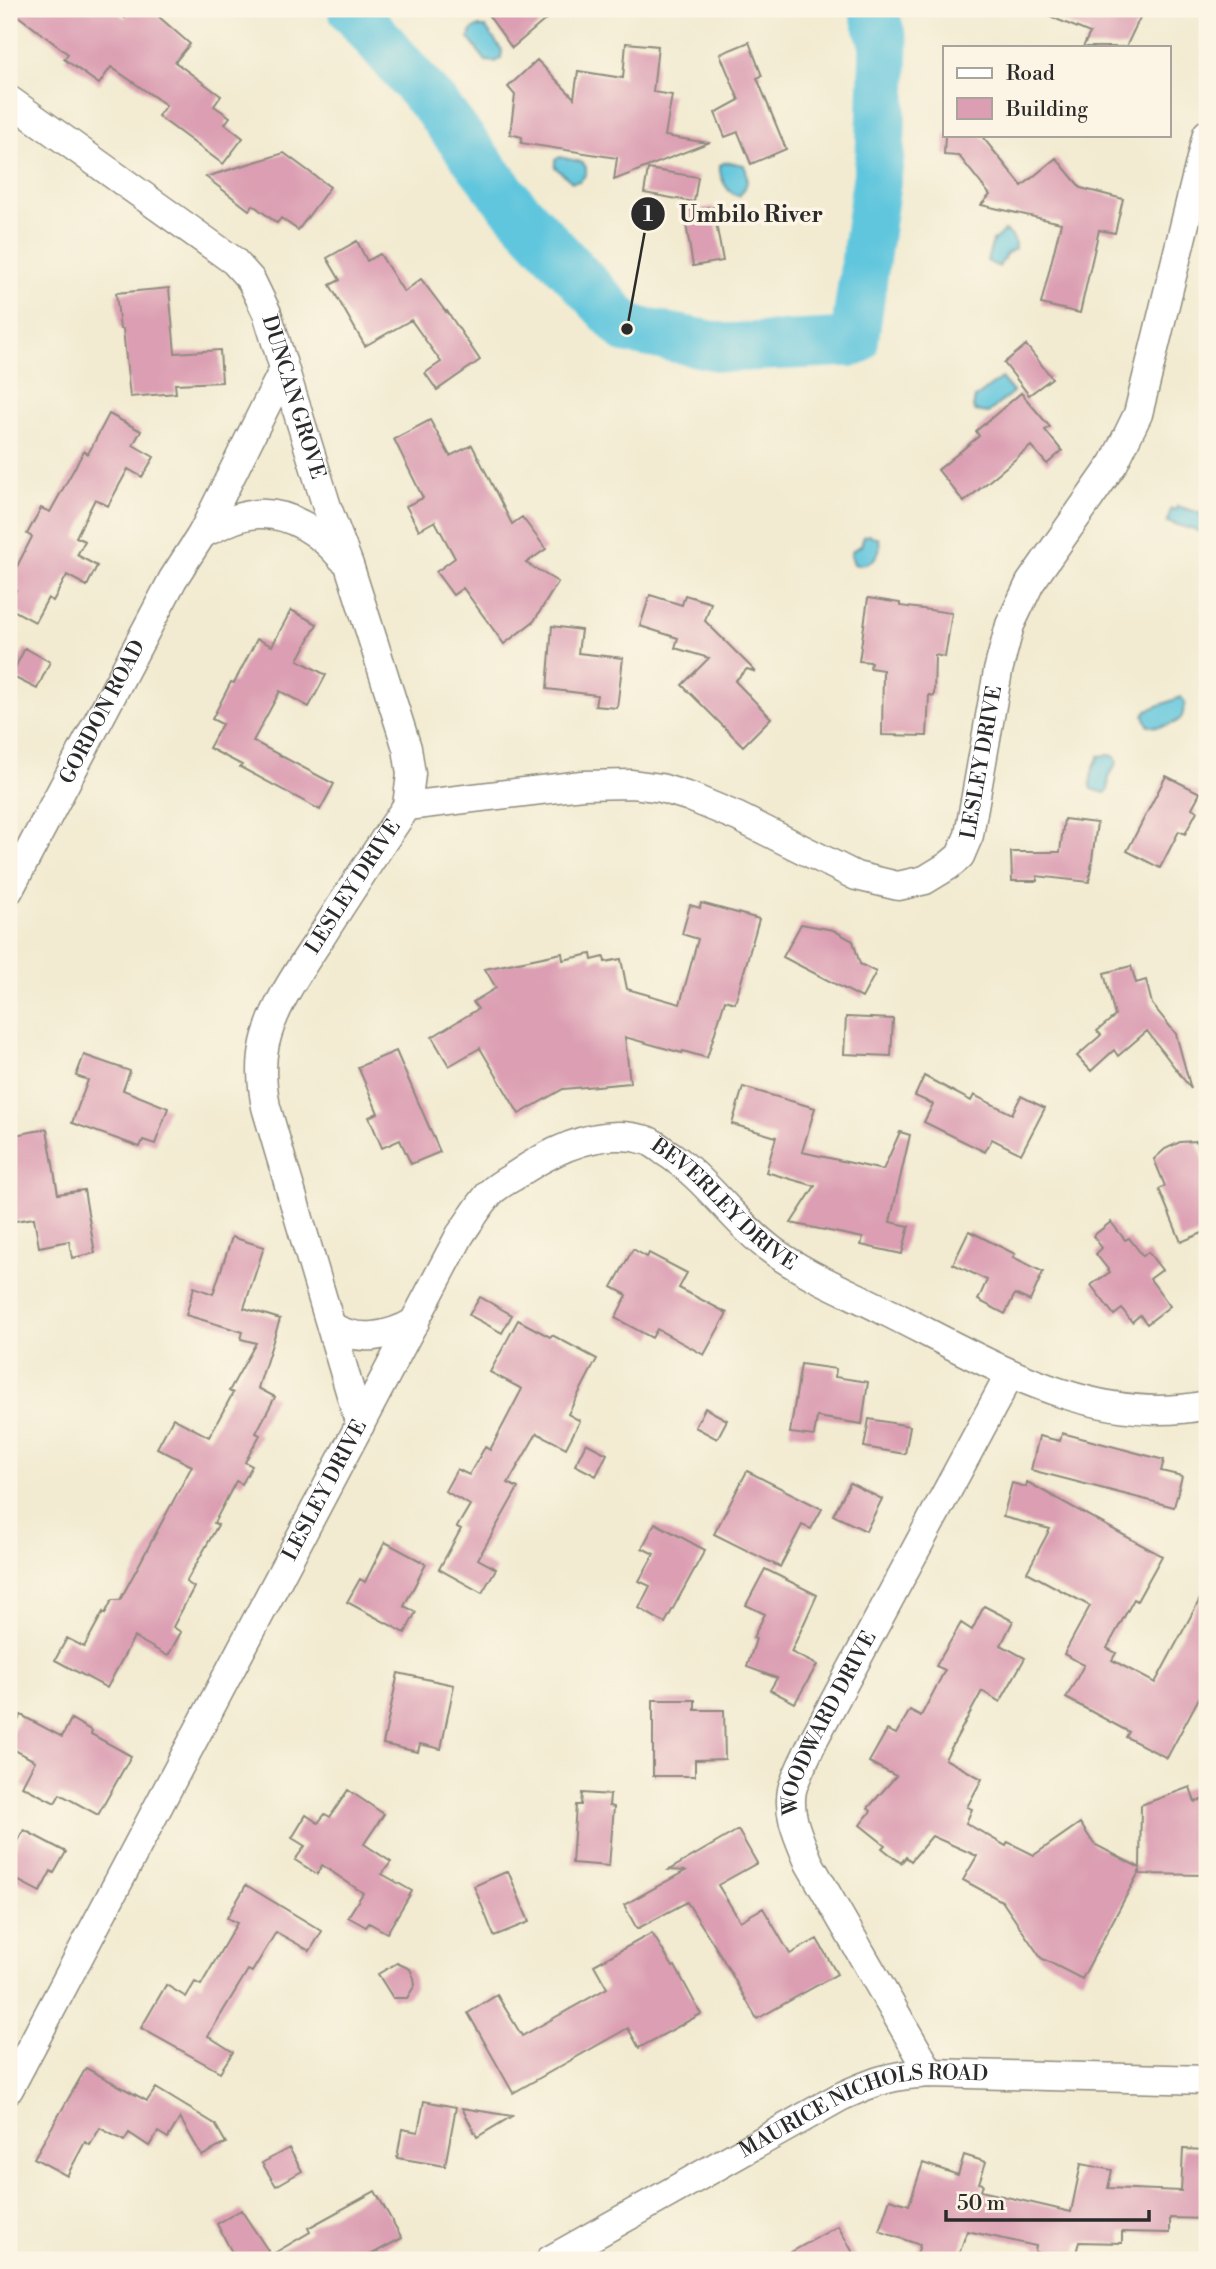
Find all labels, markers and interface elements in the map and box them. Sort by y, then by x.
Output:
legend [943,46,1170,136]
text: Road [1006,61,1055,87]
text: Building [1005,97,1088,123]
callout: Umbilo River [630,192,837,236]
text: Umbilo River [679,201,823,229]
text: 1 [643,202,653,228]
street label: DUNCAN GROVE [255,312,331,482]
street label: GORDON ROAD [54,636,151,789]
street label: LESLEY DRIVE [955,684,1008,841]
street label: LESLEY DRIVE [300,815,407,959]
street label: BEVERLEY DRIVE [645,1132,801,1276]
street label: LESLEY DRIVE [277,1416,373,1565]
street label: WOODWARD DRIVE [777,1627,882,1817]
street label: MAURICE NICHOLS ROAD [735,2060,988,2164]
scale bar [946,2178,1150,2222]
text: 50 m [957,2191,1005,2217]

